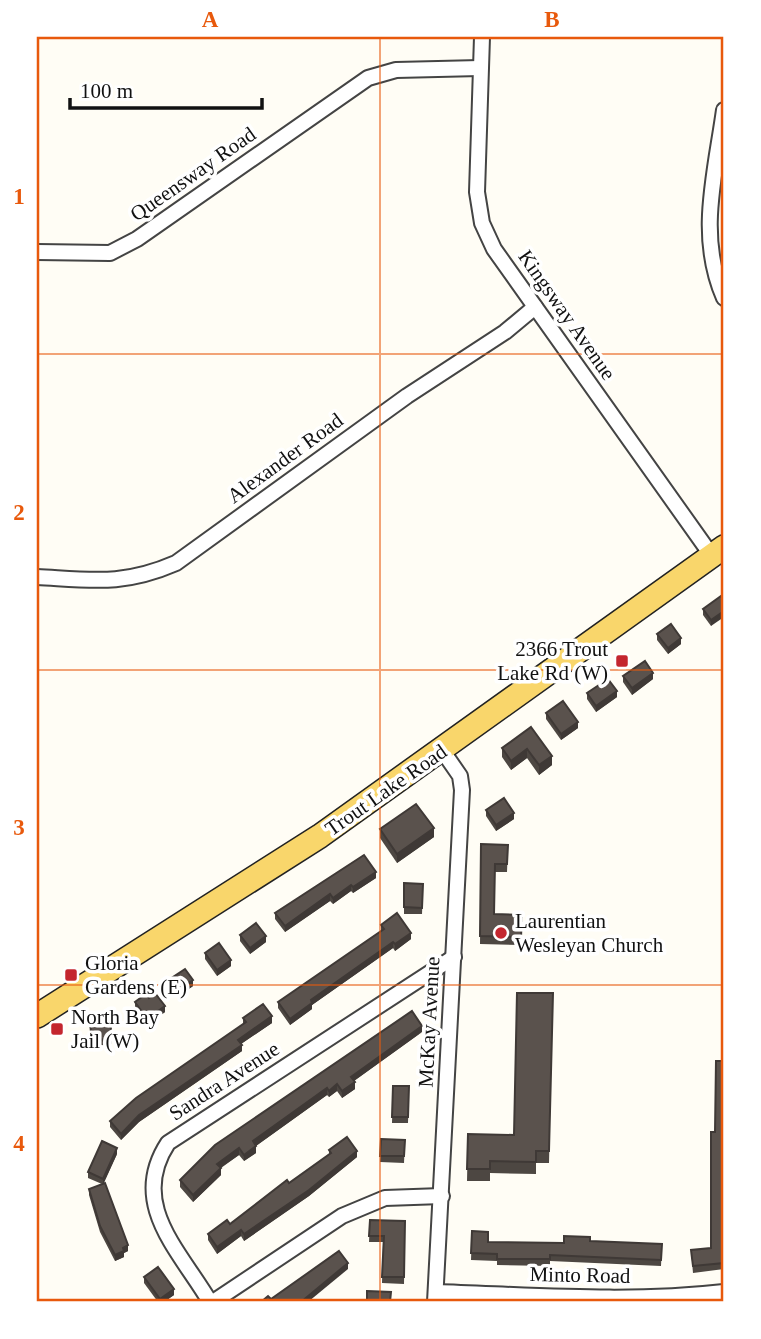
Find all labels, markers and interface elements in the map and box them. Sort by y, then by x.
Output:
text: A [202,7,219,32]
text: B [544,7,560,32]
scale bar [70,66,262,110]
text: 100 m [80,79,133,103]
street label: Queensway Road [126,122,261,226]
text: 1 [13,184,25,209]
street label: Kingsway Avenue [513,245,621,385]
street label: Alexander Road [223,408,348,508]
text: 2 [13,500,25,525]
place label: 2366 Trout Lake Rd (W) [497,637,608,685]
marker: 2366 Trout Lake Rd (W) [614,653,630,669]
street label: Trout Lake Road [321,739,452,841]
text: 3 [13,815,25,840]
place label: Laurentian Wesleyan Church [515,909,664,957]
marker: Laurentian Wesleyan Church [493,925,509,941]
place label: Gloria Gardens (E) [85,951,187,999]
street label: McKay Avenue [414,956,444,1088]
marker: Gloria Gardens (E) [63,967,79,983]
place label: North Bay Jail (W) [71,1005,160,1053]
marker: North Bay Jail (W) [49,1021,65,1037]
street label: Sandra Avenue [165,1037,283,1125]
text: 4 [13,1131,25,1156]
street label: Minto Road [529,1262,631,1288]

